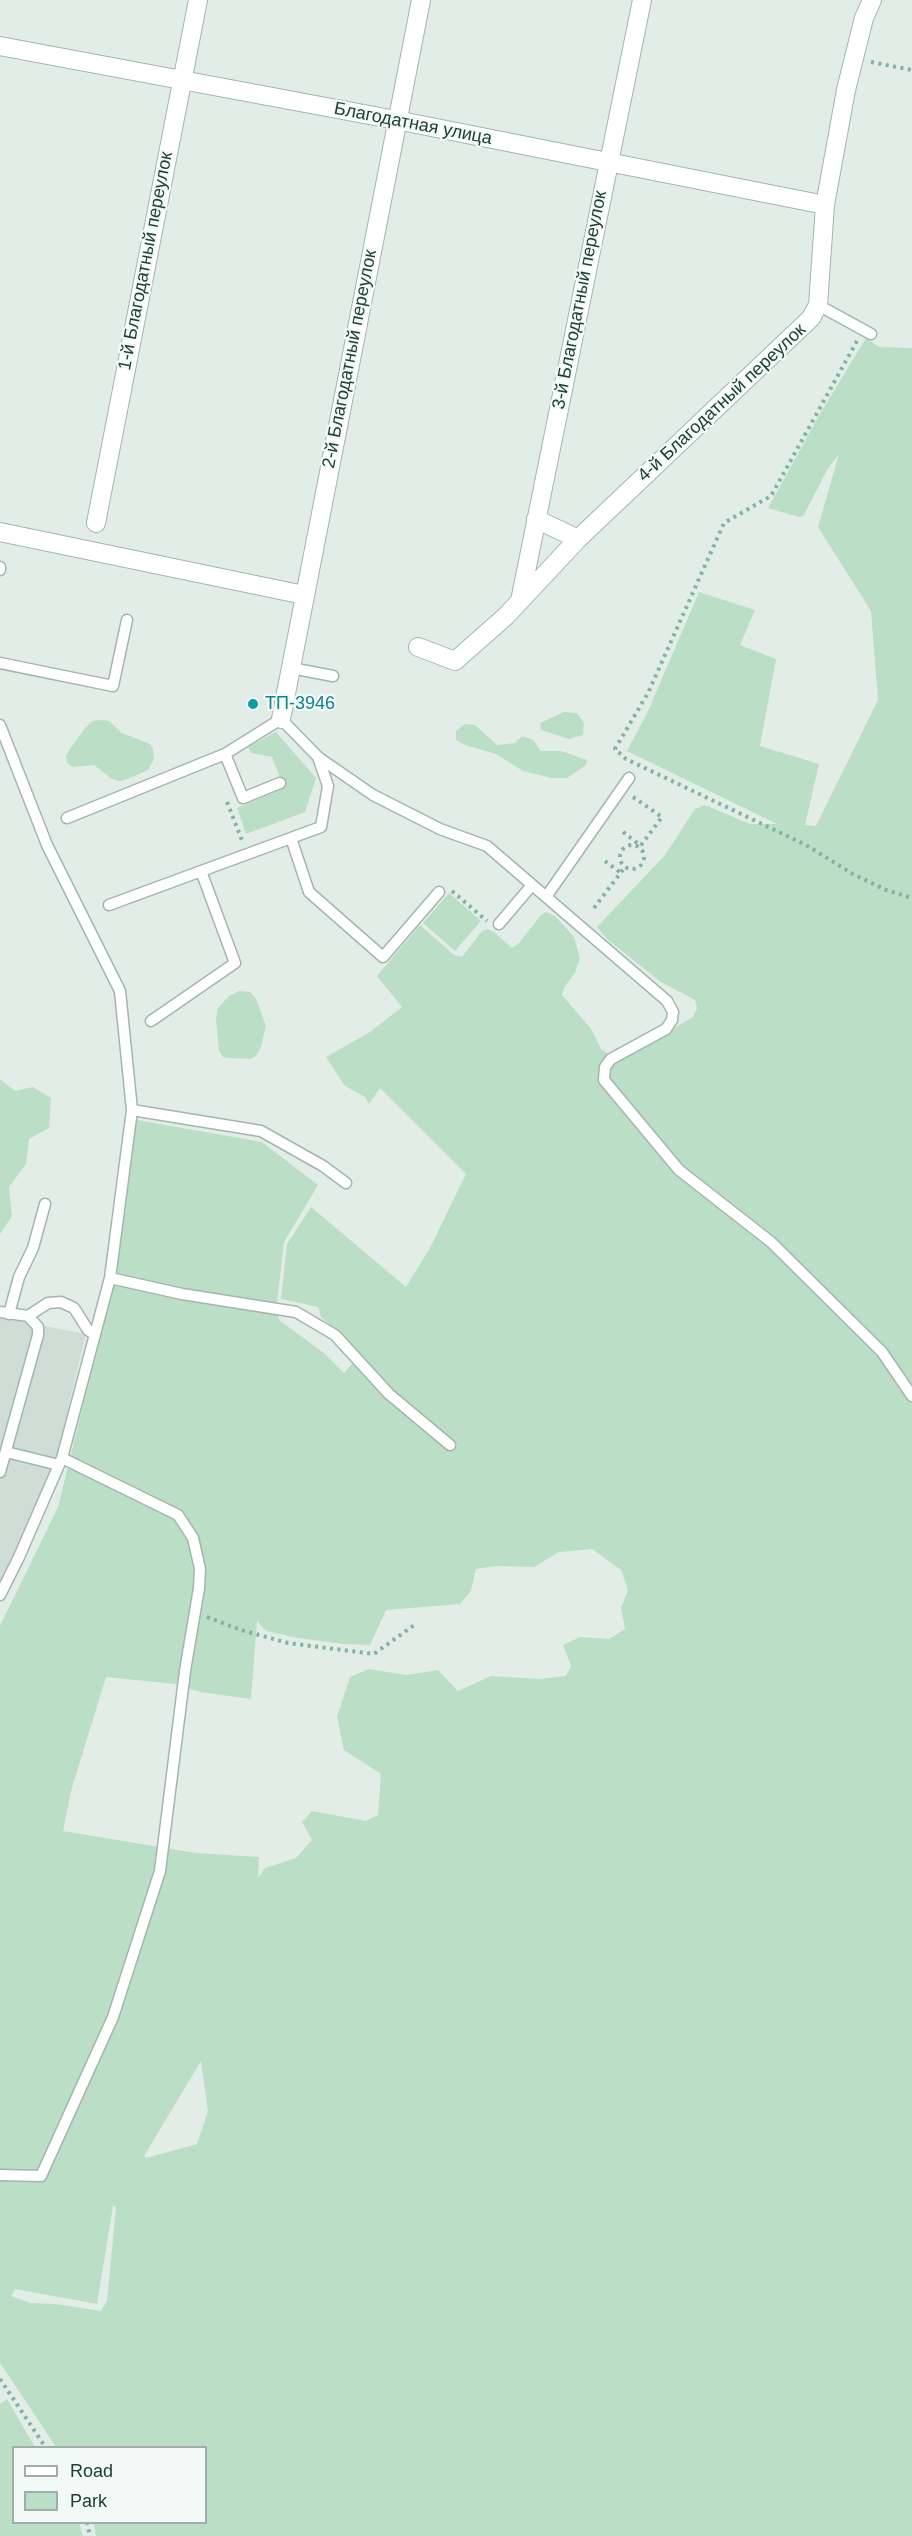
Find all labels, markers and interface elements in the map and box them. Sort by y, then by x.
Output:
street label: Благодатная улица [332,98,494,150]
street label: 1-й Благодатный переулок [114,150,178,372]
street label: 3-й Благодатный переулок [548,189,612,411]
street label: 2-й Благодатный переулок [318,248,382,470]
street label: 4-й Благодатный переулок [633,319,811,487]
place label: ТП-3946 [265,693,335,715]
marker: ТП-3946 [246,697,260,711]
legend [12,2446,207,2524]
text: Road [70,2461,113,2481]
text: Park [70,2491,107,2511]

